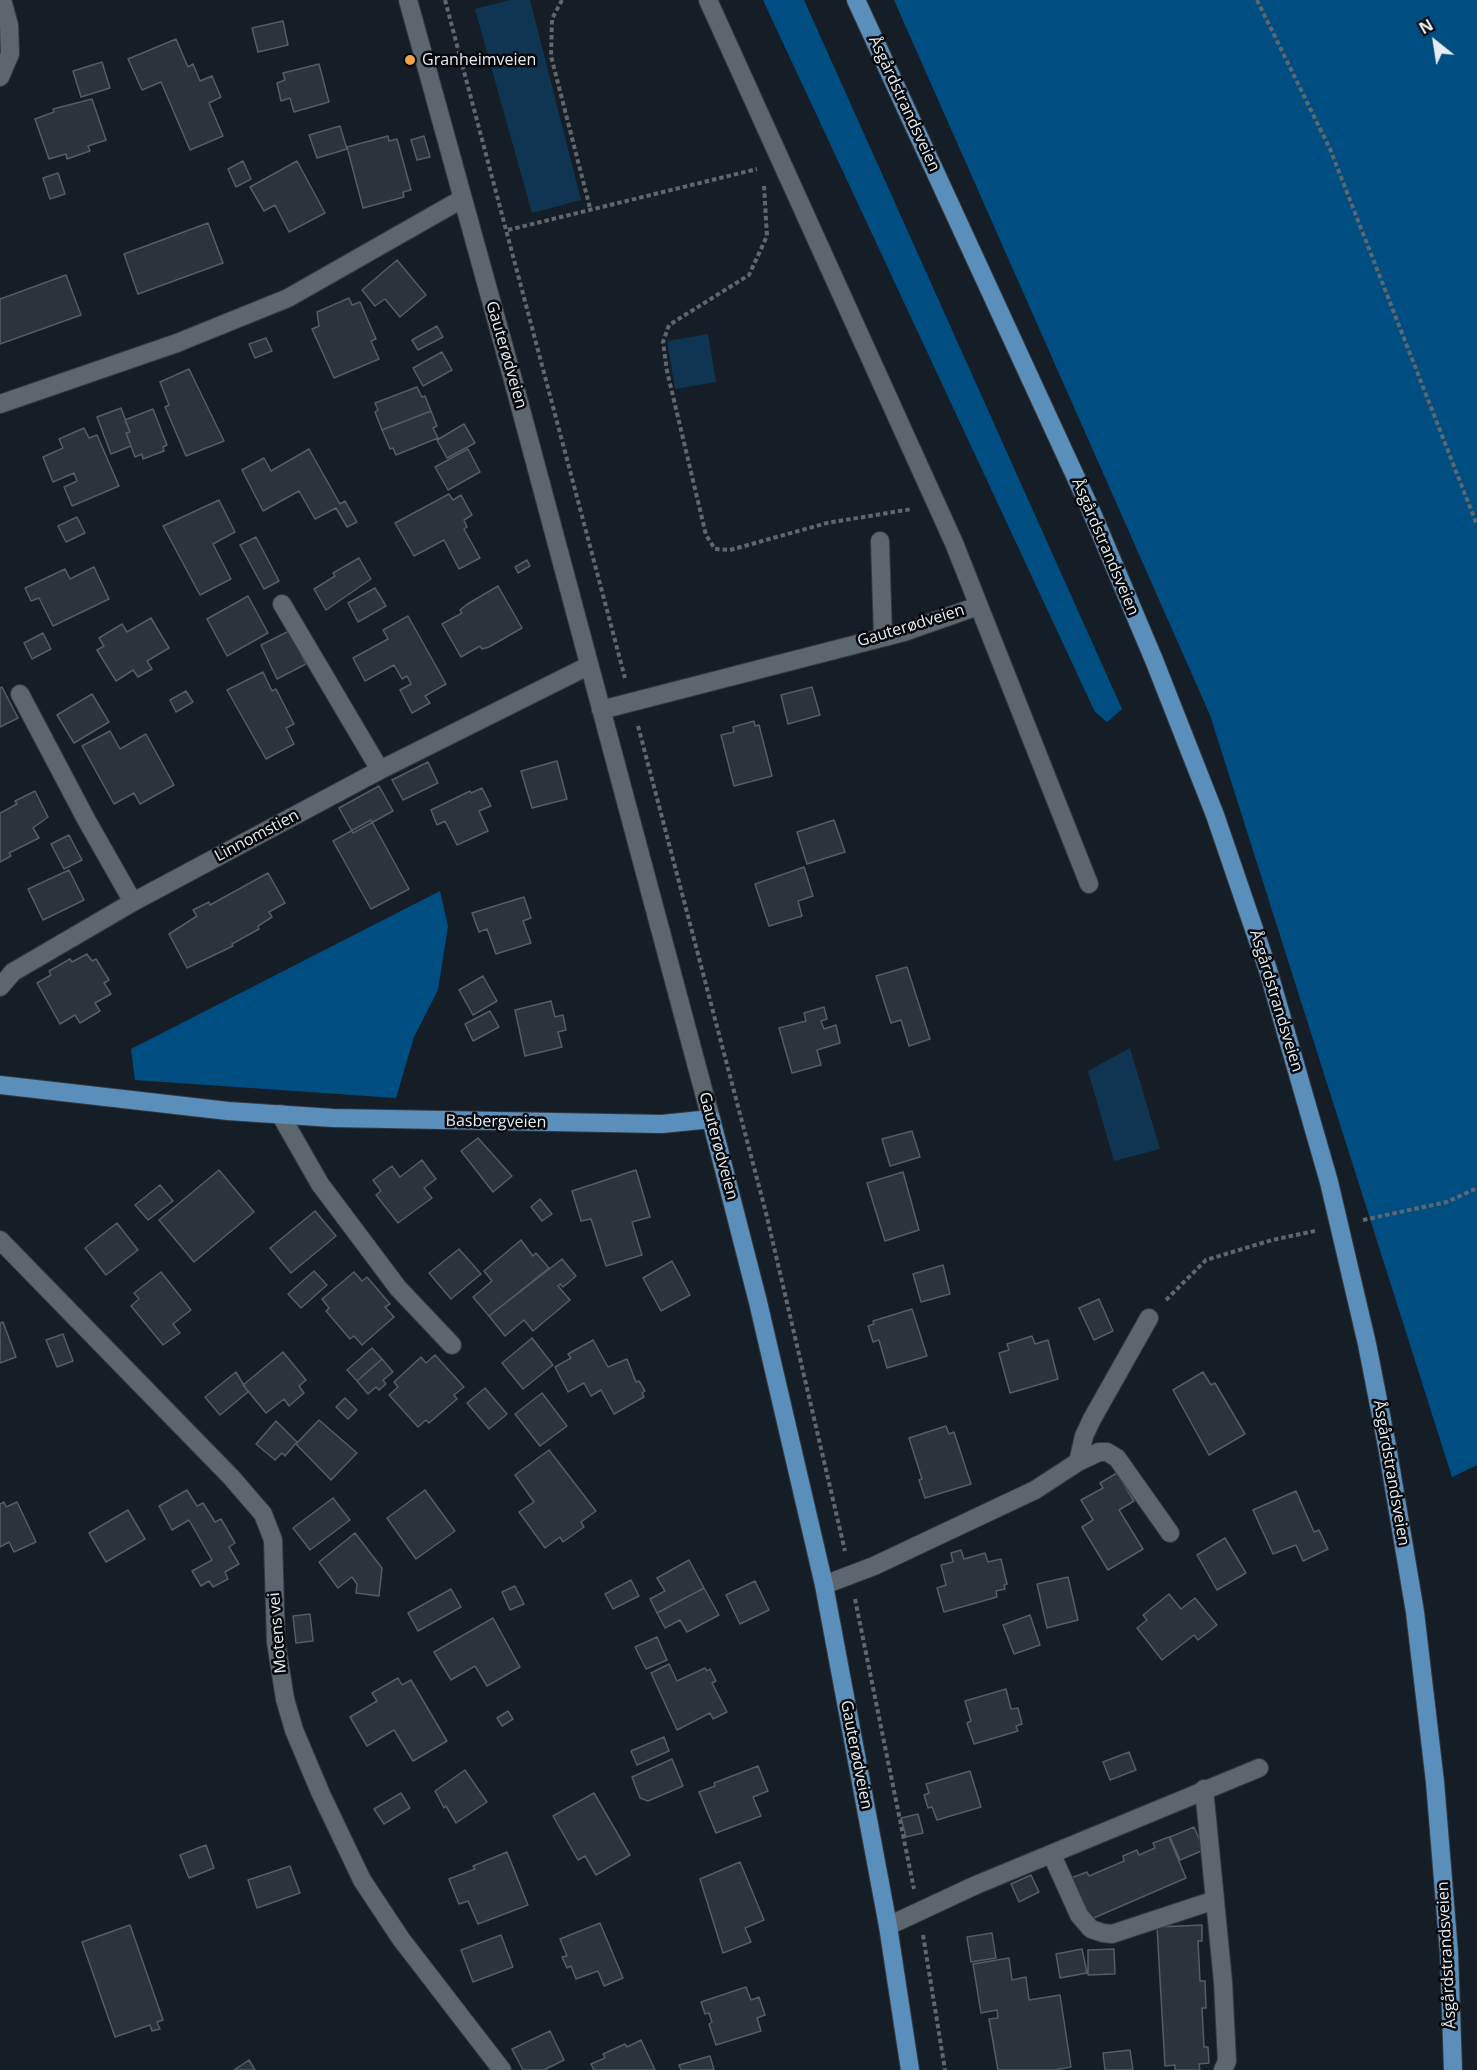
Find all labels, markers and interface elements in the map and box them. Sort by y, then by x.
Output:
north arrow [1405,12,1465,72]
text: N [1415,14,1437,39]
street label: Åsgårdstrandsveien [864,33,944,175]
place label: Granheimveien [422,50,536,70]
marker: Granheimveien [403,53,417,67]
street label: Gauterødveien [482,299,530,411]
street label: Åsgårdstrandsveien [1067,475,1143,619]
street label: Gauterødveien [855,601,967,651]
street label: Linnomstien [212,806,302,866]
street label: Åsgårdstrandsveien [1245,928,1307,1074]
street label: Gauterødveien [694,1090,742,1202]
street label: Basbergveien [446,1112,546,1132]
street label: Åsgårdstrandsveien [1369,1399,1413,1547]
street label: Motens vei [265,1592,291,1674]
street label: Gauterødveien [836,1699,876,1811]
street label: Åsgårdstrandsveien [1434,1881,1460,2029]

